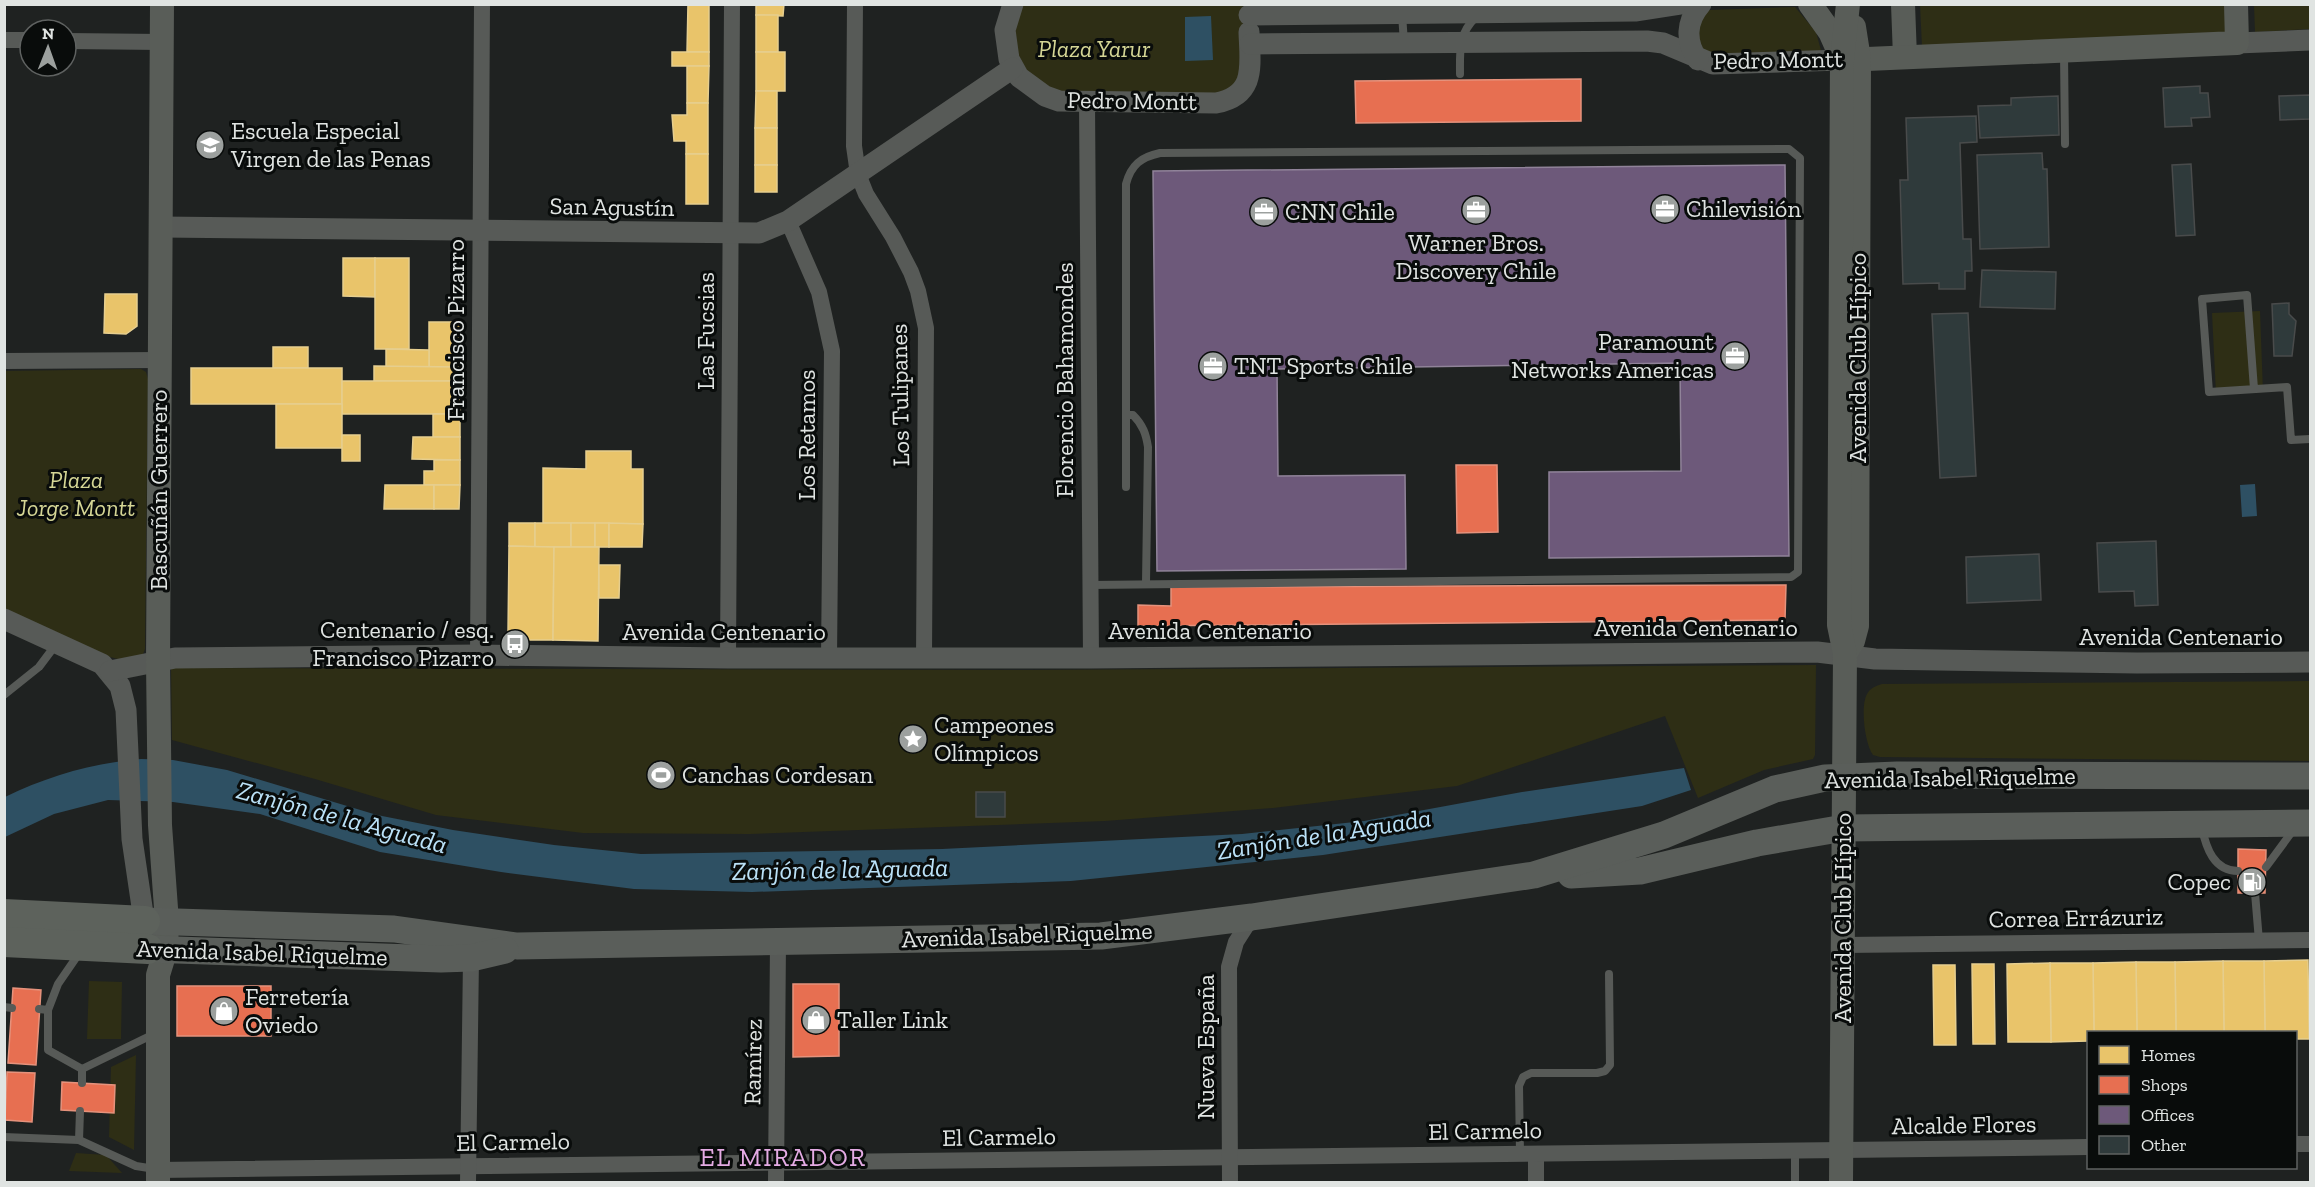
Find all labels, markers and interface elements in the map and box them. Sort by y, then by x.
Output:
north arrow [18,18,78,78]
text: N [42,24,55,43]
park label: Plaza Yarur [1038,34,1151,63]
street label: Pedro Montt [1713,44,1843,75]
street label: Pedro Montt [1067,85,1197,116]
place label: Escuela Especial Virgen de las Penas [230,116,431,173]
school or university icon: Escuela Especial Virgen de las Penas [194,129,226,161]
street label: San Agustín [549,191,675,222]
office icon: Chilevisión [1649,193,1681,225]
office icon: Warner Bros. Discovery Chile [1460,194,1492,226]
place label: Chilevisión [1686,194,1801,223]
office icon: CNN Chile [1248,196,1280,228]
place label: CNN Chile [1285,197,1395,226]
place label: Warner Bros. Discovery Chile [1396,228,1556,285]
street label: Francisco Pizarro [441,239,470,421]
street label: Avenida Club Hípico [1843,253,1872,463]
street label: Florencio Bahamondes [1050,262,1079,498]
street label: Las Fucsias [691,272,720,390]
street label: Los Tulipanes [884,323,915,467]
place label: Paramount Networks Americas [1511,327,1714,384]
office icon: Paramount Networks Americas [1719,340,1751,372]
office icon: TNT Sports Chile [1197,350,1229,382]
place label: TNT Sports Chile [1234,351,1413,380]
street label: Los Retamos [792,369,821,501]
street label: Bascuñán Guerrero [144,390,173,590]
park label: Plaza Jorge Montt [16,465,135,522]
street label: Avenida Centenario [1594,613,1798,642]
place label: Centenario / esq. Francisco Pizarro [312,615,494,672]
street label: Avenida Centenario [1108,616,1312,645]
street label: Avenida Centenario [622,617,826,646]
street label: Avenida Centenario [2079,622,2283,651]
bus stop icon: Centenario / esq. Francisco Pizarro [499,628,531,660]
place label: Campeones Olímpicos [934,710,1054,767]
place icon: Campeones Olímpicos [897,723,929,755]
sports icon: Canchas Cordesan [645,759,677,791]
place label: Canchas Cordesan [682,760,873,789]
street label: Avenida Isabel Riquelme [1824,761,2076,794]
water label: Zanjón de la Aguada [233,774,451,860]
water label: Zanjón de la Aguada [1215,801,1433,867]
street label: Avenida Club Hípico [1828,813,1857,1023]
water label: Zanjón de la Aguada [732,851,948,887]
fuel station icon: Copec [2236,866,2268,898]
place label: Copec [2168,867,2231,896]
street label: Correa Errázuriz [1988,901,2164,934]
street label: Avenida Isabel Riquelme [901,916,1153,953]
street label: Avenida Isabel Riquelme [136,934,388,971]
street label: Nueva España [1191,974,1220,1120]
place label: Ferretería Oviedo [245,982,350,1039]
shop icon: Ferretería Oviedo [208,995,240,1027]
shop icon: Taller Link [800,1004,832,1036]
place label: Taller Link [837,1005,949,1034]
street label: Ramírez [737,1019,768,1105]
legend [2087,1031,2297,1169]
text: Homes [2141,1044,2195,1066]
text: Shops [2141,1074,2188,1096]
text: Offices [2141,1104,2194,1126]
street label: Alcalde Flores [1891,1109,2037,1140]
street label: El Carmelo [1428,1115,1542,1146]
street label: El Carmelo [942,1121,1056,1152]
street label: El Carmelo [456,1126,570,1157]
text: Other [2141,1134,2187,1156]
district label: EL MIRADOR [700,1141,866,1173]

